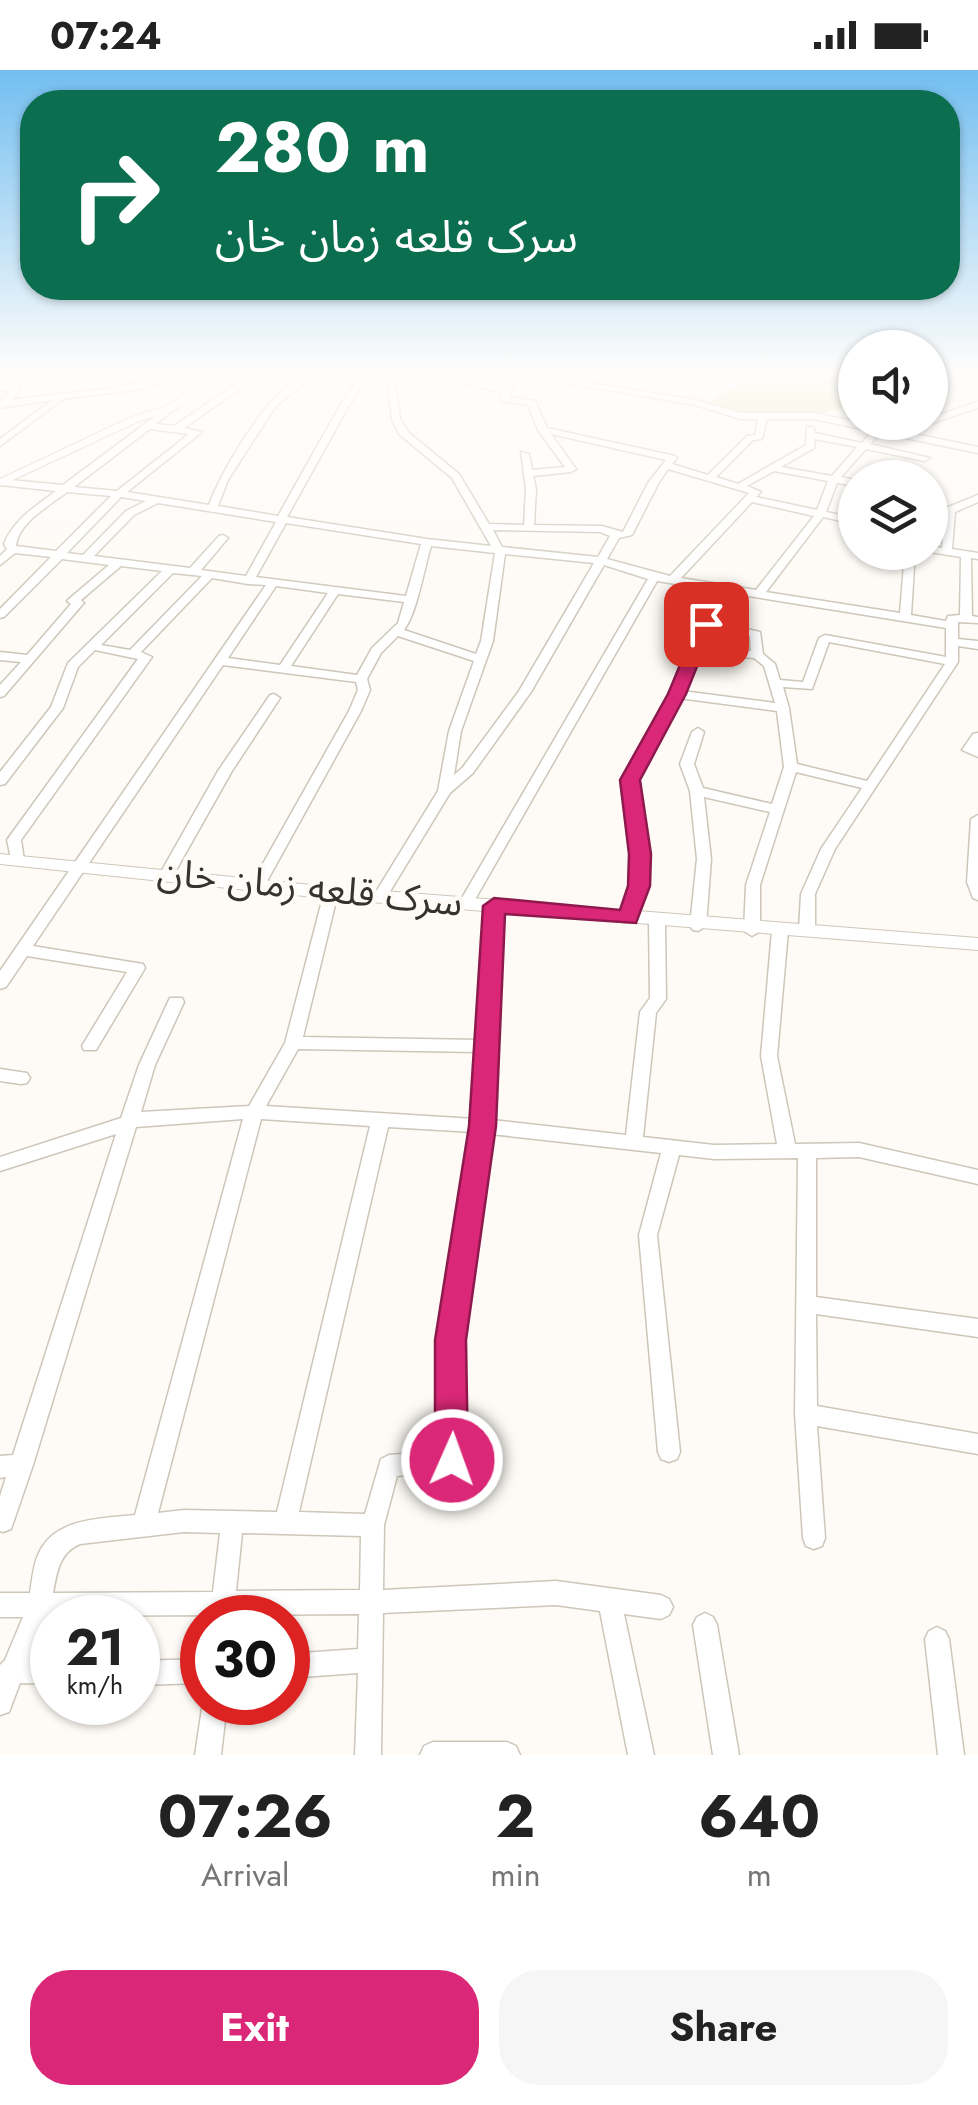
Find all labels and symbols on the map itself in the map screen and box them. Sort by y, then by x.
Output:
pin [664,582,749,667]
street label: سرک قلعه زمان خان [155,843,465,930]
position arrow [400,1408,504,1512]
speed limit sign: 30 [180,1595,310,1725]

